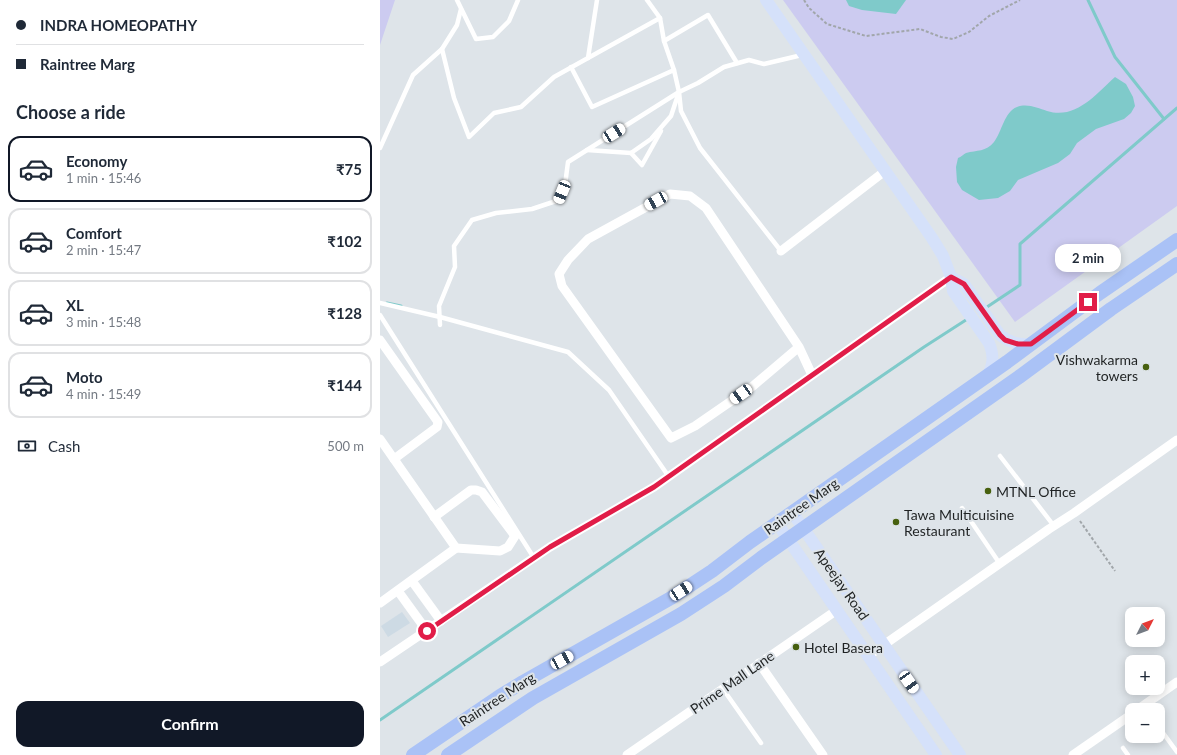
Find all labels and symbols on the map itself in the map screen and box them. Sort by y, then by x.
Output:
car [601,122,627,144]
car [552,179,572,205]
car [643,190,669,212]
callout: 2 min [1055,244,1121,272]
route end [1079,293,1097,311]
place label: Vishwakarma towers [1056,351,1138,384]
marker: Vishwakarma towers [1141,362,1151,372]
car [728,382,754,406]
street label: Raintree Marg [761,474,841,538]
place label: MTNL Office [996,483,1076,500]
marker: MTNL Office [983,486,993,496]
place label: Tawa Multicuisine Restaurant [904,506,1014,539]
marker: Tawa Multicuisine Restaurant [891,517,901,527]
street label: Apeejay Road [811,545,873,623]
car [668,579,694,603]
north arrow [1125,607,1165,647]
route start [418,622,436,640]
place label: Hotel Basera [804,639,883,656]
marker: Hotel Basera [791,642,801,652]
street label: Prime Mall Lane [687,647,777,717]
car [549,649,575,671]
street label: Raintree Marg [456,668,538,730]
car [897,669,921,695]

